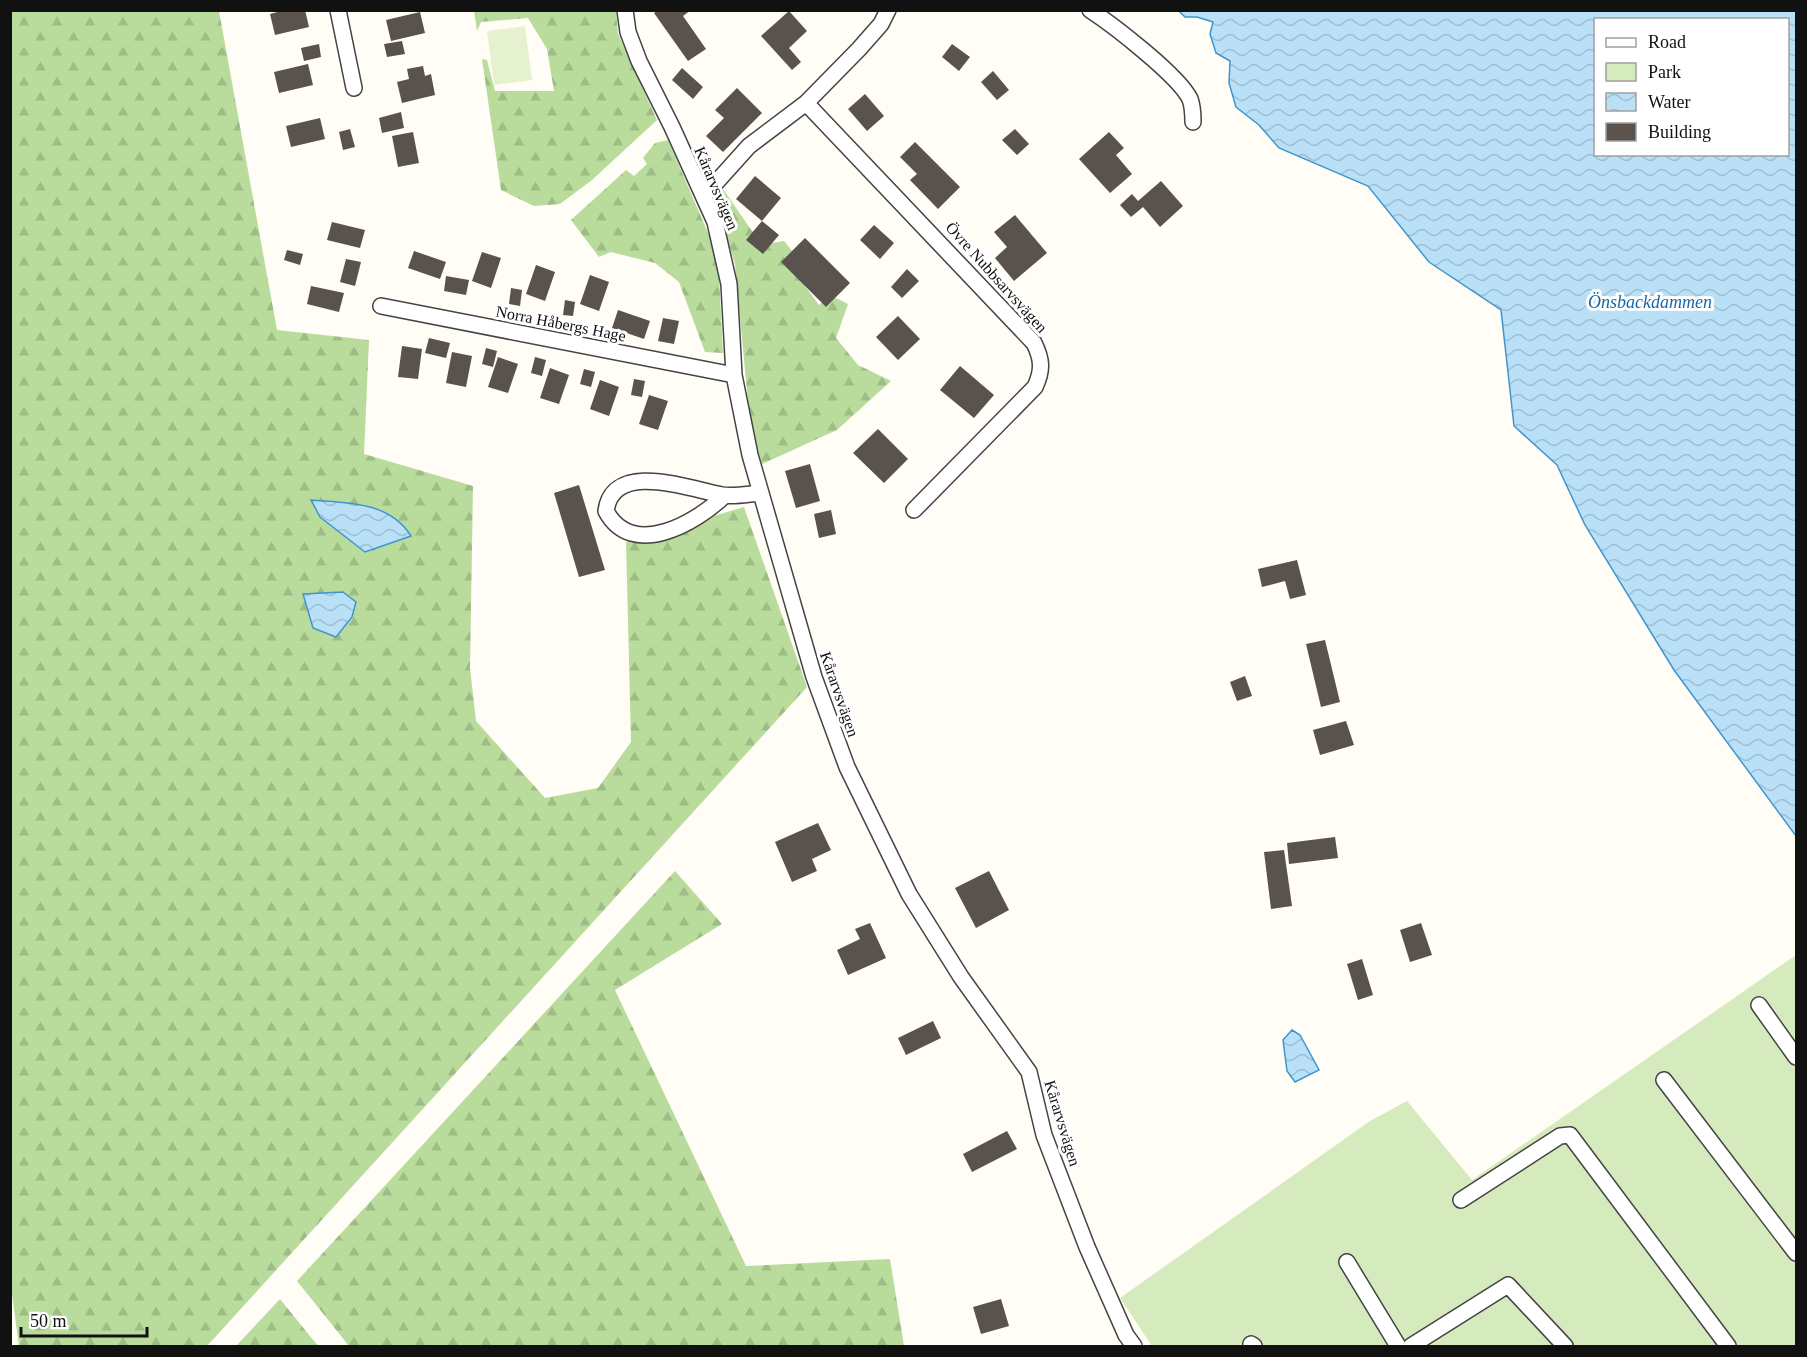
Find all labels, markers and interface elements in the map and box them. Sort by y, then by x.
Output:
legend [1594,18,1789,156]
text: Road [1648,32,1686,52]
text: Park [1648,62,1681,82]
text: Water [1648,92,1691,112]
text: Building [1648,122,1711,142]
street label: Kårarvsvägen [690,144,742,233]
street label: Övre Nubbsarvsvägen [942,219,1051,337]
water label: Önsbackdammen [1588,292,1712,312]
street label: Norra Håbergs Hage [494,303,627,345]
street label: Kårarvsvägen [816,649,862,739]
street label: Kårarvsvägen [1040,1078,1084,1168]
scale bar [21,1300,147,1338]
text: 50 m [30,1311,67,1331]

